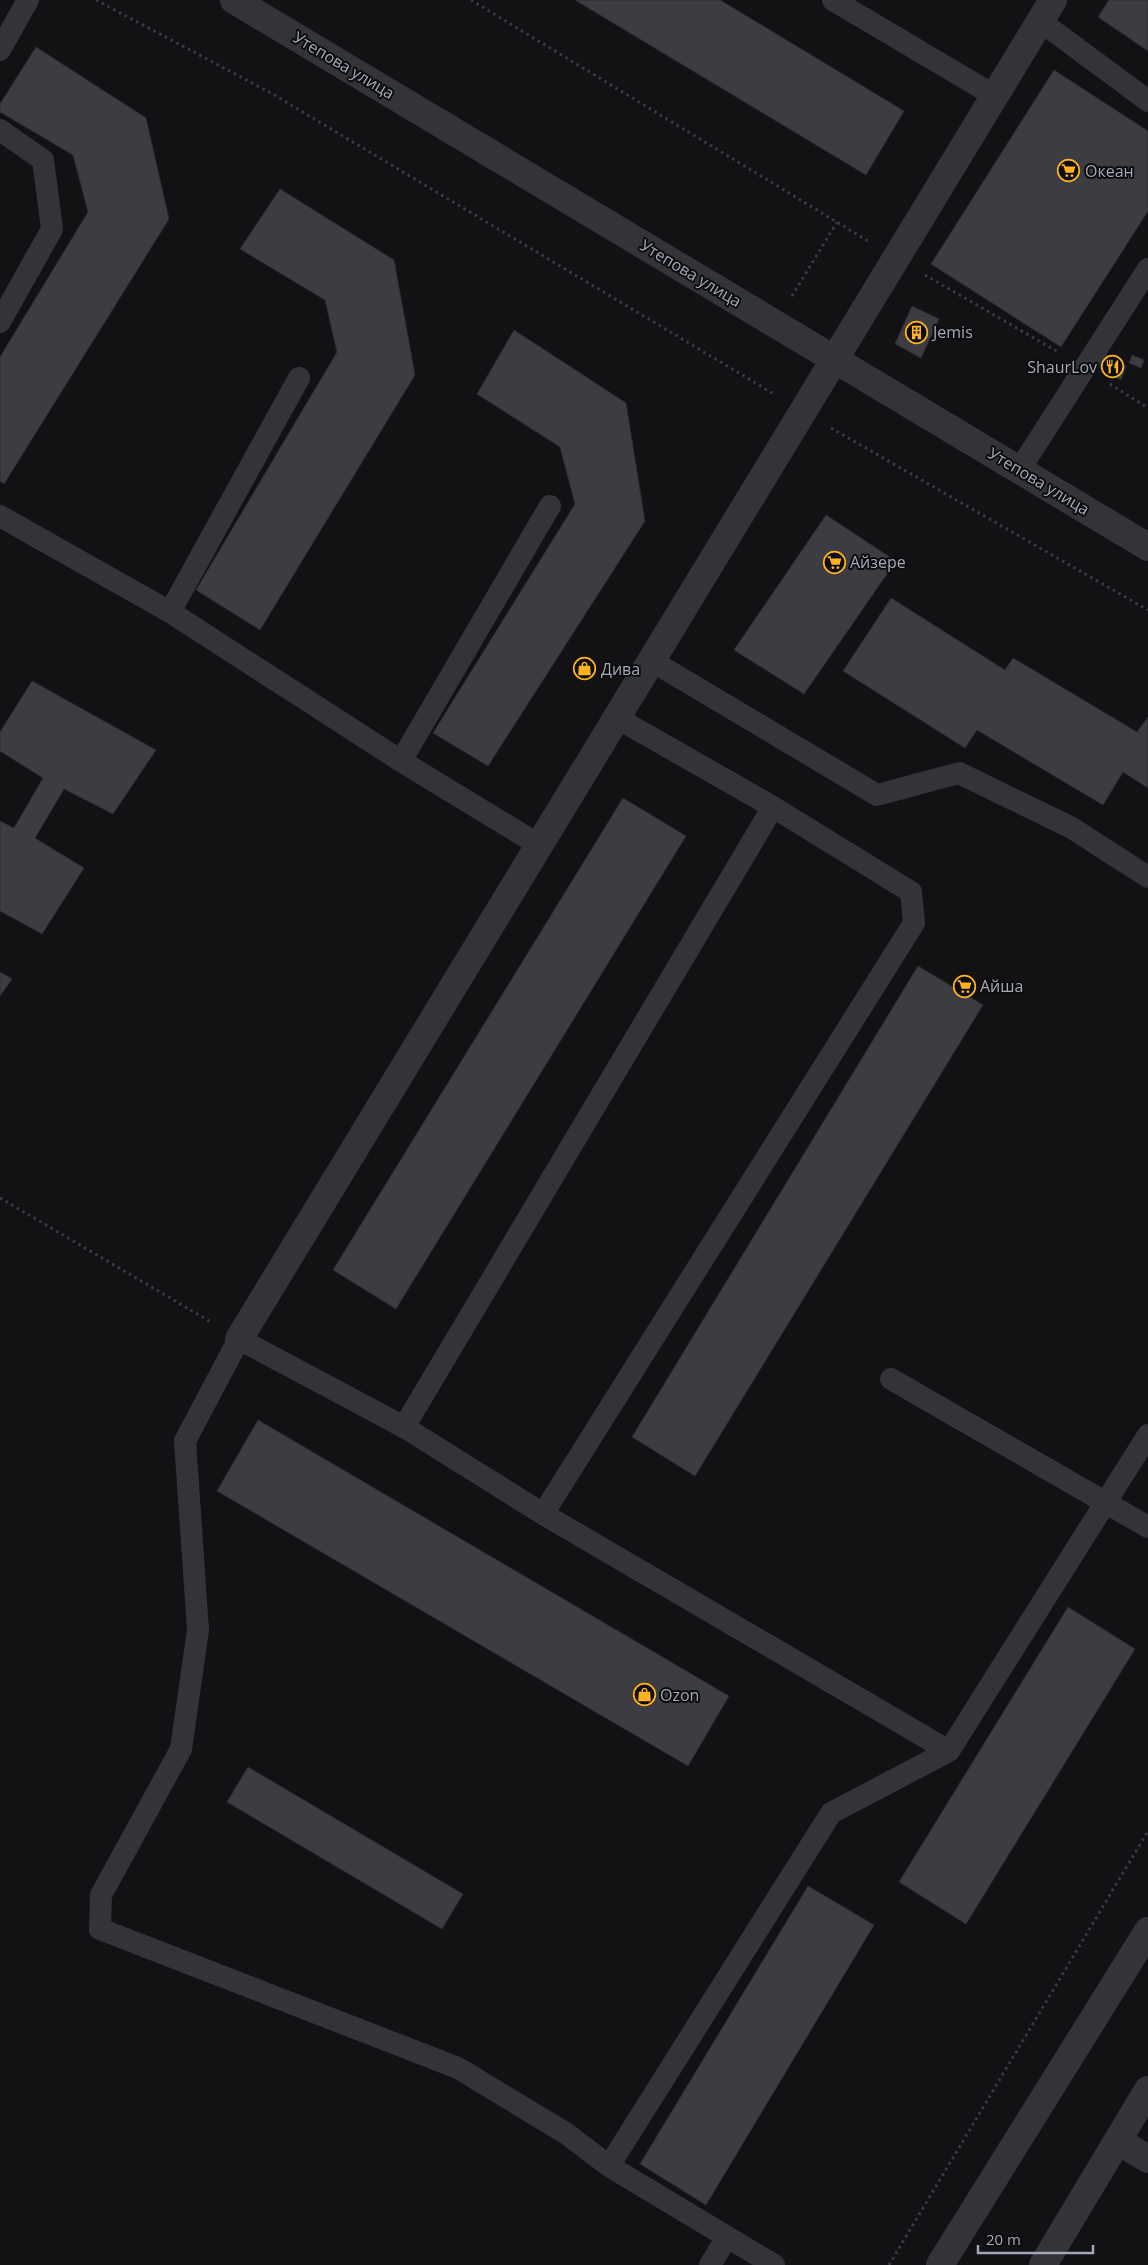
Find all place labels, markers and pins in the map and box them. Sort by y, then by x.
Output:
supermarket icon: Океан [1057,159,1081,183]
place label: Океан [1085,160,1134,182]
building icon: Jemis [905,320,929,344]
place label: Jemis [931,321,973,343]
restaurant icon: ShaurLov [1101,355,1125,379]
place label: ShaurLov [1027,356,1097,378]
supermarket icon: Айзере [822,550,846,574]
place label: Айзере [850,551,906,573]
shop icon: Дива [573,657,597,681]
place label: Дива [601,658,640,680]
supermarket icon: Айша [952,974,976,998]
place label: Айша [980,975,1023,997]
shop icon: Ozon [632,1683,656,1707]
place label: Ozon [660,1684,699,1706]

